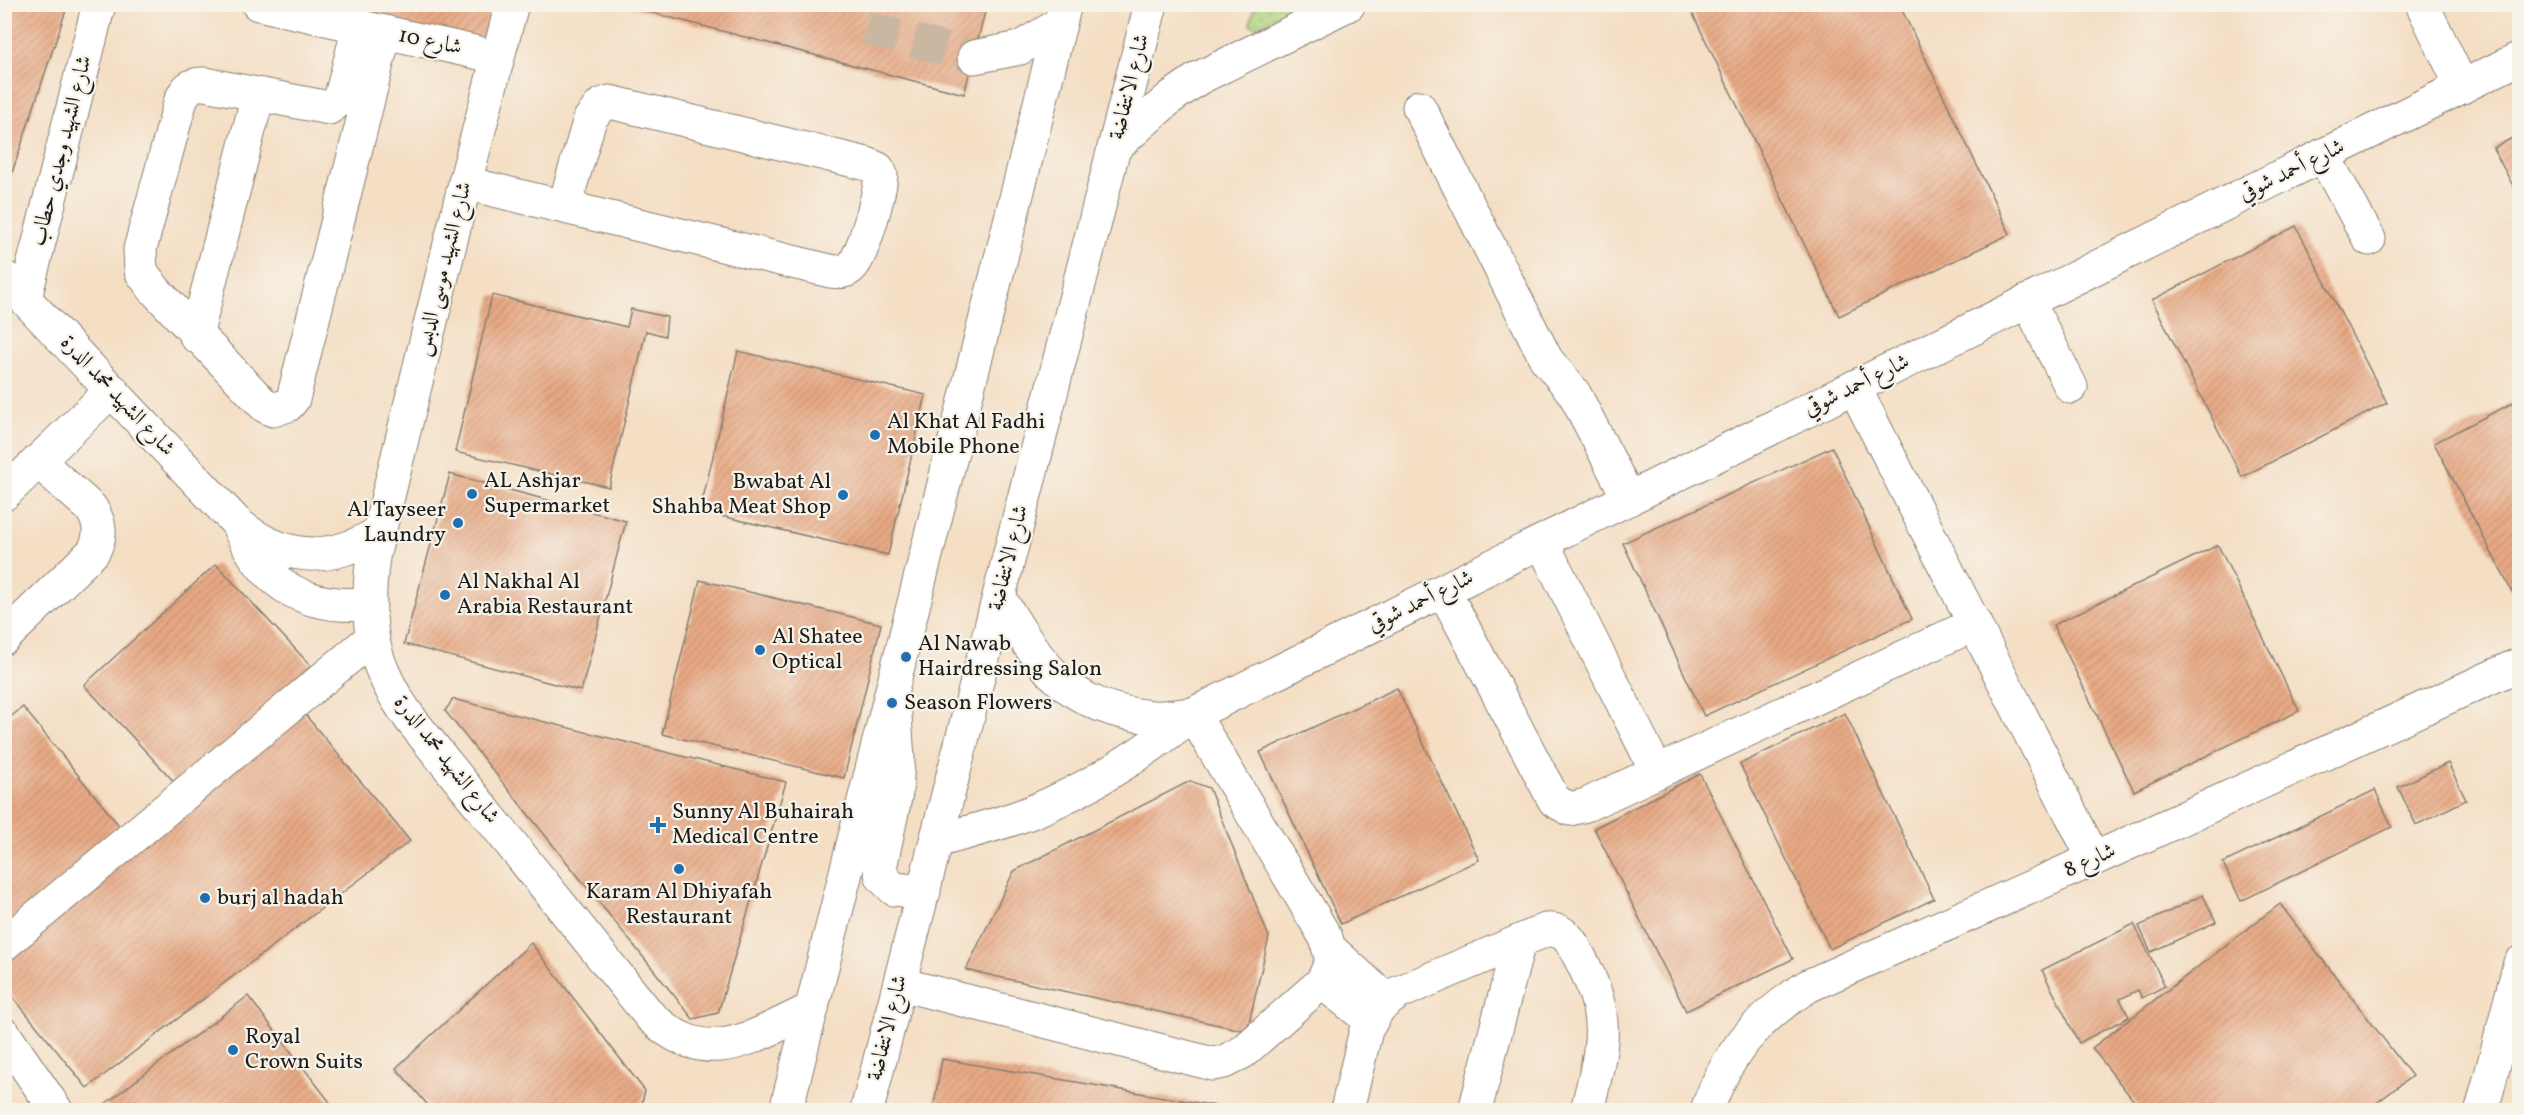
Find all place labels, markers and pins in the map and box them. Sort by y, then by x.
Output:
place label: Al Khat Al Fadhi Mobile Phone [887,407,1045,463]
marker: Al Khat Al Fadhi Mobile Phone [868,428,882,442]
place label: AL Ashjar Supermarket [484,466,611,522]
place label: Bwabat Al Shahba Meat Shop [652,467,831,523]
marker: AL Ashjar Supermarket [465,487,479,501]
marker: Bwabat Al Shahba Meat Shop [836,488,850,502]
place label: Al Tayseer Laundry [347,495,446,551]
marker: Al Tayseer Laundry [451,516,465,530]
place label: Al Nakhal Al Arabia Restaurant [457,567,634,623]
marker: Al Nakhal Al Arabia Restaurant [438,588,452,602]
place label: Al Shatee Optical [772,622,863,678]
place label: Al Nawab Hairdressing Salon [918,629,1102,685]
marker: Al Shatee Optical [753,643,767,657]
marker: Al Nawab Hairdressing Salon [899,650,913,664]
place label: Season Flowers [904,688,1052,719]
marker: Season Flowers [885,696,899,710]
place label: Sunny Al Buhairah Medical Centre [672,797,854,853]
marker: Sunny Al Buhairah Medical Centre [649,816,667,834]
marker: Karam Al Dhiyafah Restaurant [672,862,686,876]
place label: Karam Al Dhiyafah Restaurant [586,877,772,933]
place label: burj al hadah [217,883,344,914]
marker: burj al hadah [198,891,212,905]
place label: Royal Crown Suits [245,1022,363,1078]
marker: Royal Crown Suits [226,1043,240,1057]

